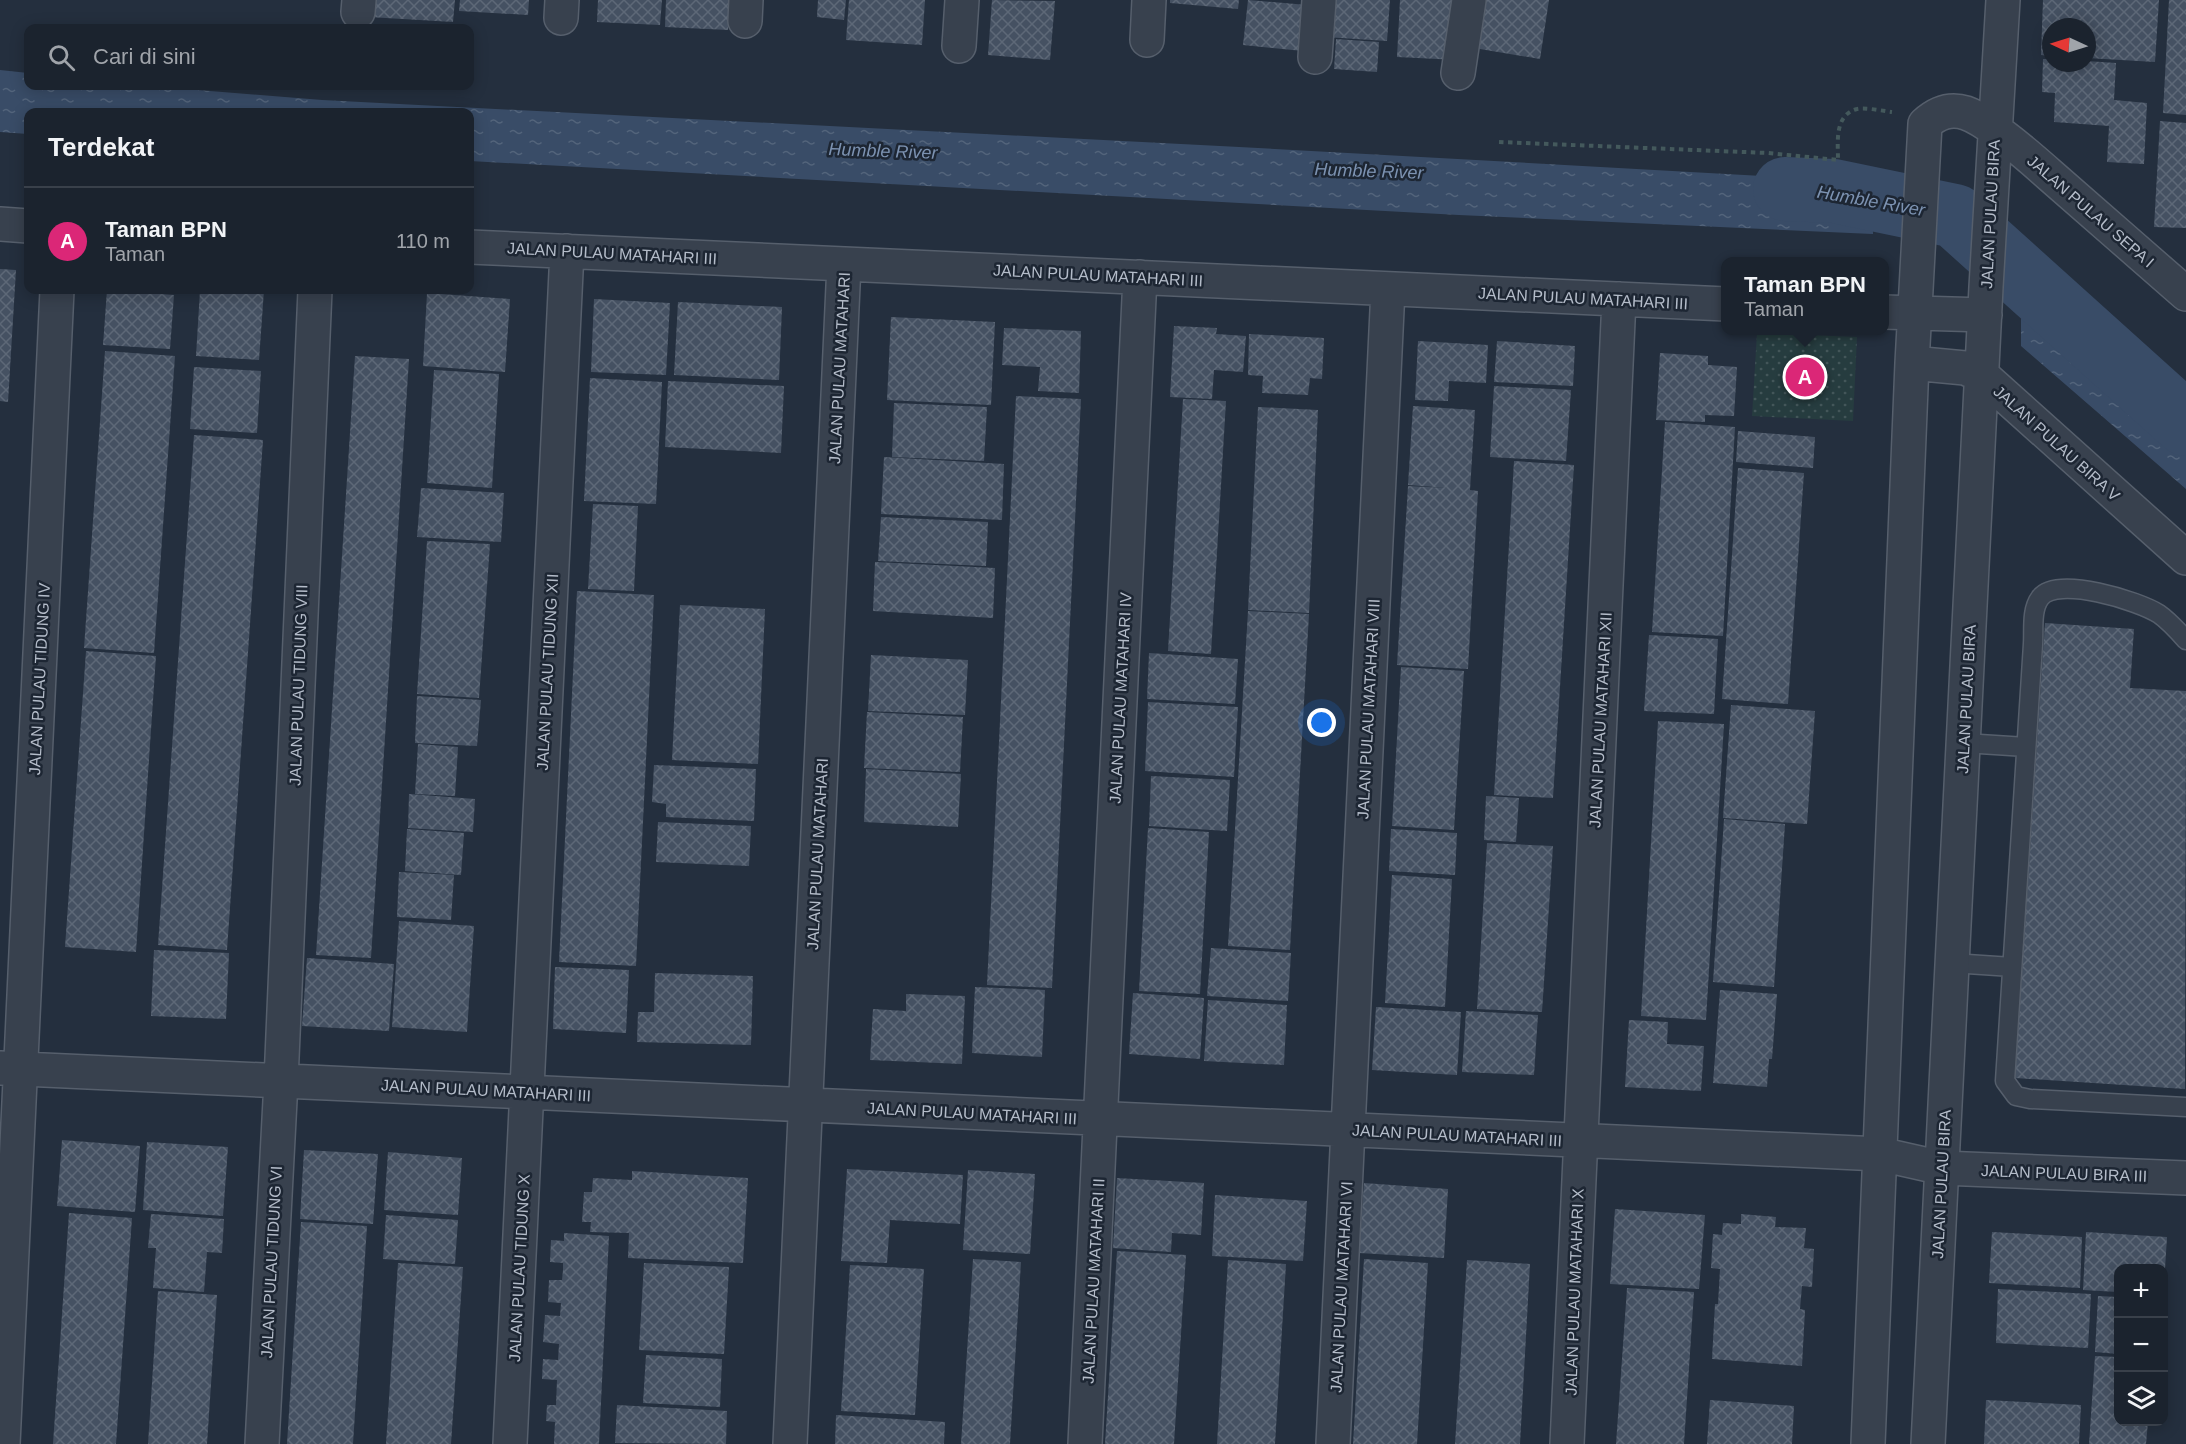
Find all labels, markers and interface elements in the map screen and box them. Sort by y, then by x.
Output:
north arrow [2042,18,2096,72]
search box [24,24,474,90]
icon: search [45,41,78,74]
text: Cari di sini [93,44,196,69]
text: Terdekat [48,132,154,162]
water label: Humble River [828,139,939,163]
street label: JALAN PULAU BIRA [1978,139,2003,289]
street label: JALAN PULAU SEPA I [2024,152,2157,271]
water label: Humble River [1314,159,1425,183]
water label: Humble River [1816,182,1927,220]
text: Taman BPN [105,217,227,242]
text: A [60,230,75,252]
text: 110 m [396,230,450,252]
street label: JALAN PULAU MATAHARI III [507,240,717,267]
text: Taman [105,243,165,265]
popup [1721,257,1889,335]
street label: JALAN PULAU MATAHARI III [993,262,1203,289]
street label: JALAN PULAU MATAHARI [826,272,853,465]
text: Taman BPN [1744,272,1866,297]
street label: JALAN PULAU MATAHARI III [1478,285,1688,312]
text: Taman [1744,298,1804,320]
pin: A [1786,354,1824,400]
street label: JALAN PULAU BIRA V [1990,382,2123,505]
street label: JALAN PULAU TIDUNG XII [534,573,561,771]
street label: JALAN PULAU TIDUNG IV [26,582,53,776]
street label: JALAN PULAU TIDUNG VIII [286,584,311,786]
street label: JALAN PULAU MATAHARI IV [1106,591,1135,804]
street label: JALAN PULAU MATAHARI VIII [1354,598,1383,820]
street label: JALAN PULAU MATAHARI XII [1586,612,1615,828]
street label: JALAN PULAU BIRA [1954,624,1979,774]
your location [1307,708,1336,737]
street label: JALAN PULAU MATAHARI [804,758,831,951]
street label: JALAN PULAU MATAHARI III [381,1077,591,1104]
street label: JALAN PULAU MATAHARI III [867,1100,1077,1127]
street label: JALAN PULAU BIRA [1929,1109,1954,1259]
street label: JALAN PULAU MATAHARI III [1352,1122,1562,1149]
street label: JALAN PULAU BIRA III [1981,1162,2147,1185]
street label: JALAN PULAU TIDUNG VI [258,1165,285,1359]
street label: JALAN PULAU TIDUNG X [506,1173,533,1362]
street label: JALAN PULAU MATAHARI II [1080,1178,1107,1384]
street label: JALAN PULAU MATAHARI VI [1327,1181,1356,1393]
street label: JALAN PULAU MATAHARI X [1562,1188,1587,1396]
map controls [2114,1264,2168,1426]
button: + [2114,1264,2168,1318]
button: − [2114,1318,2168,1372]
button: layers [2114,1372,2168,1426]

